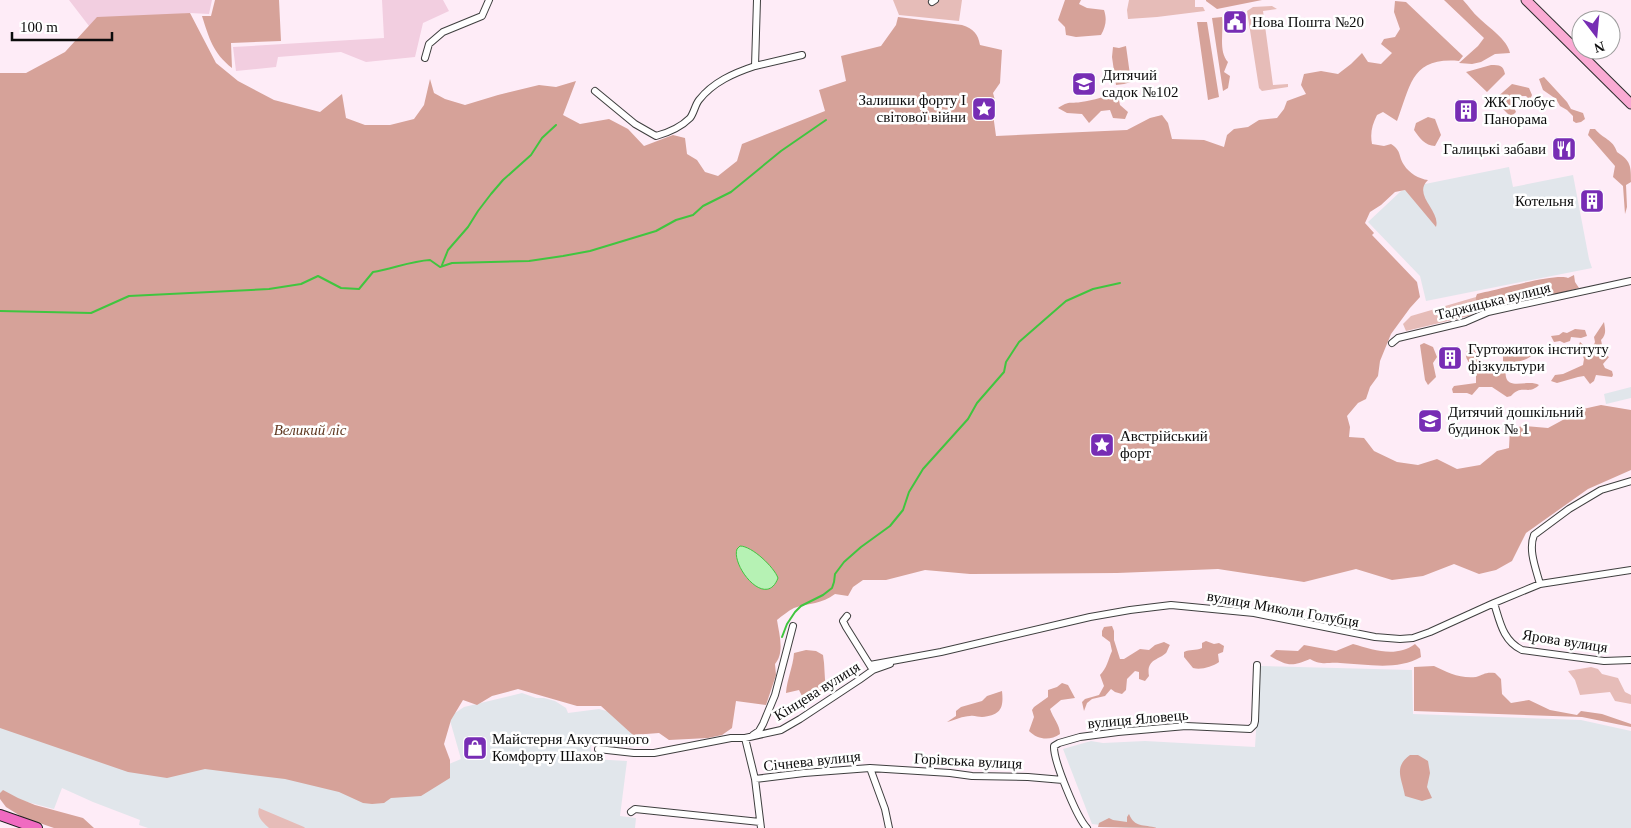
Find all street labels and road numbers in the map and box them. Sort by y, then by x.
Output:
street label: Таджицька вулиця [1434,279,1552,323]
street label: вулиця Миколи Голубця [1206,588,1360,630]
street label: Ярова вулиця [1521,626,1609,656]
street label: Кінцева вулиця [771,658,863,724]
street label: вулиця Яловець [1087,707,1189,731]
street label: Січнева вулиця [763,748,861,774]
street label: Горівська вулиця [913,750,1023,772]

